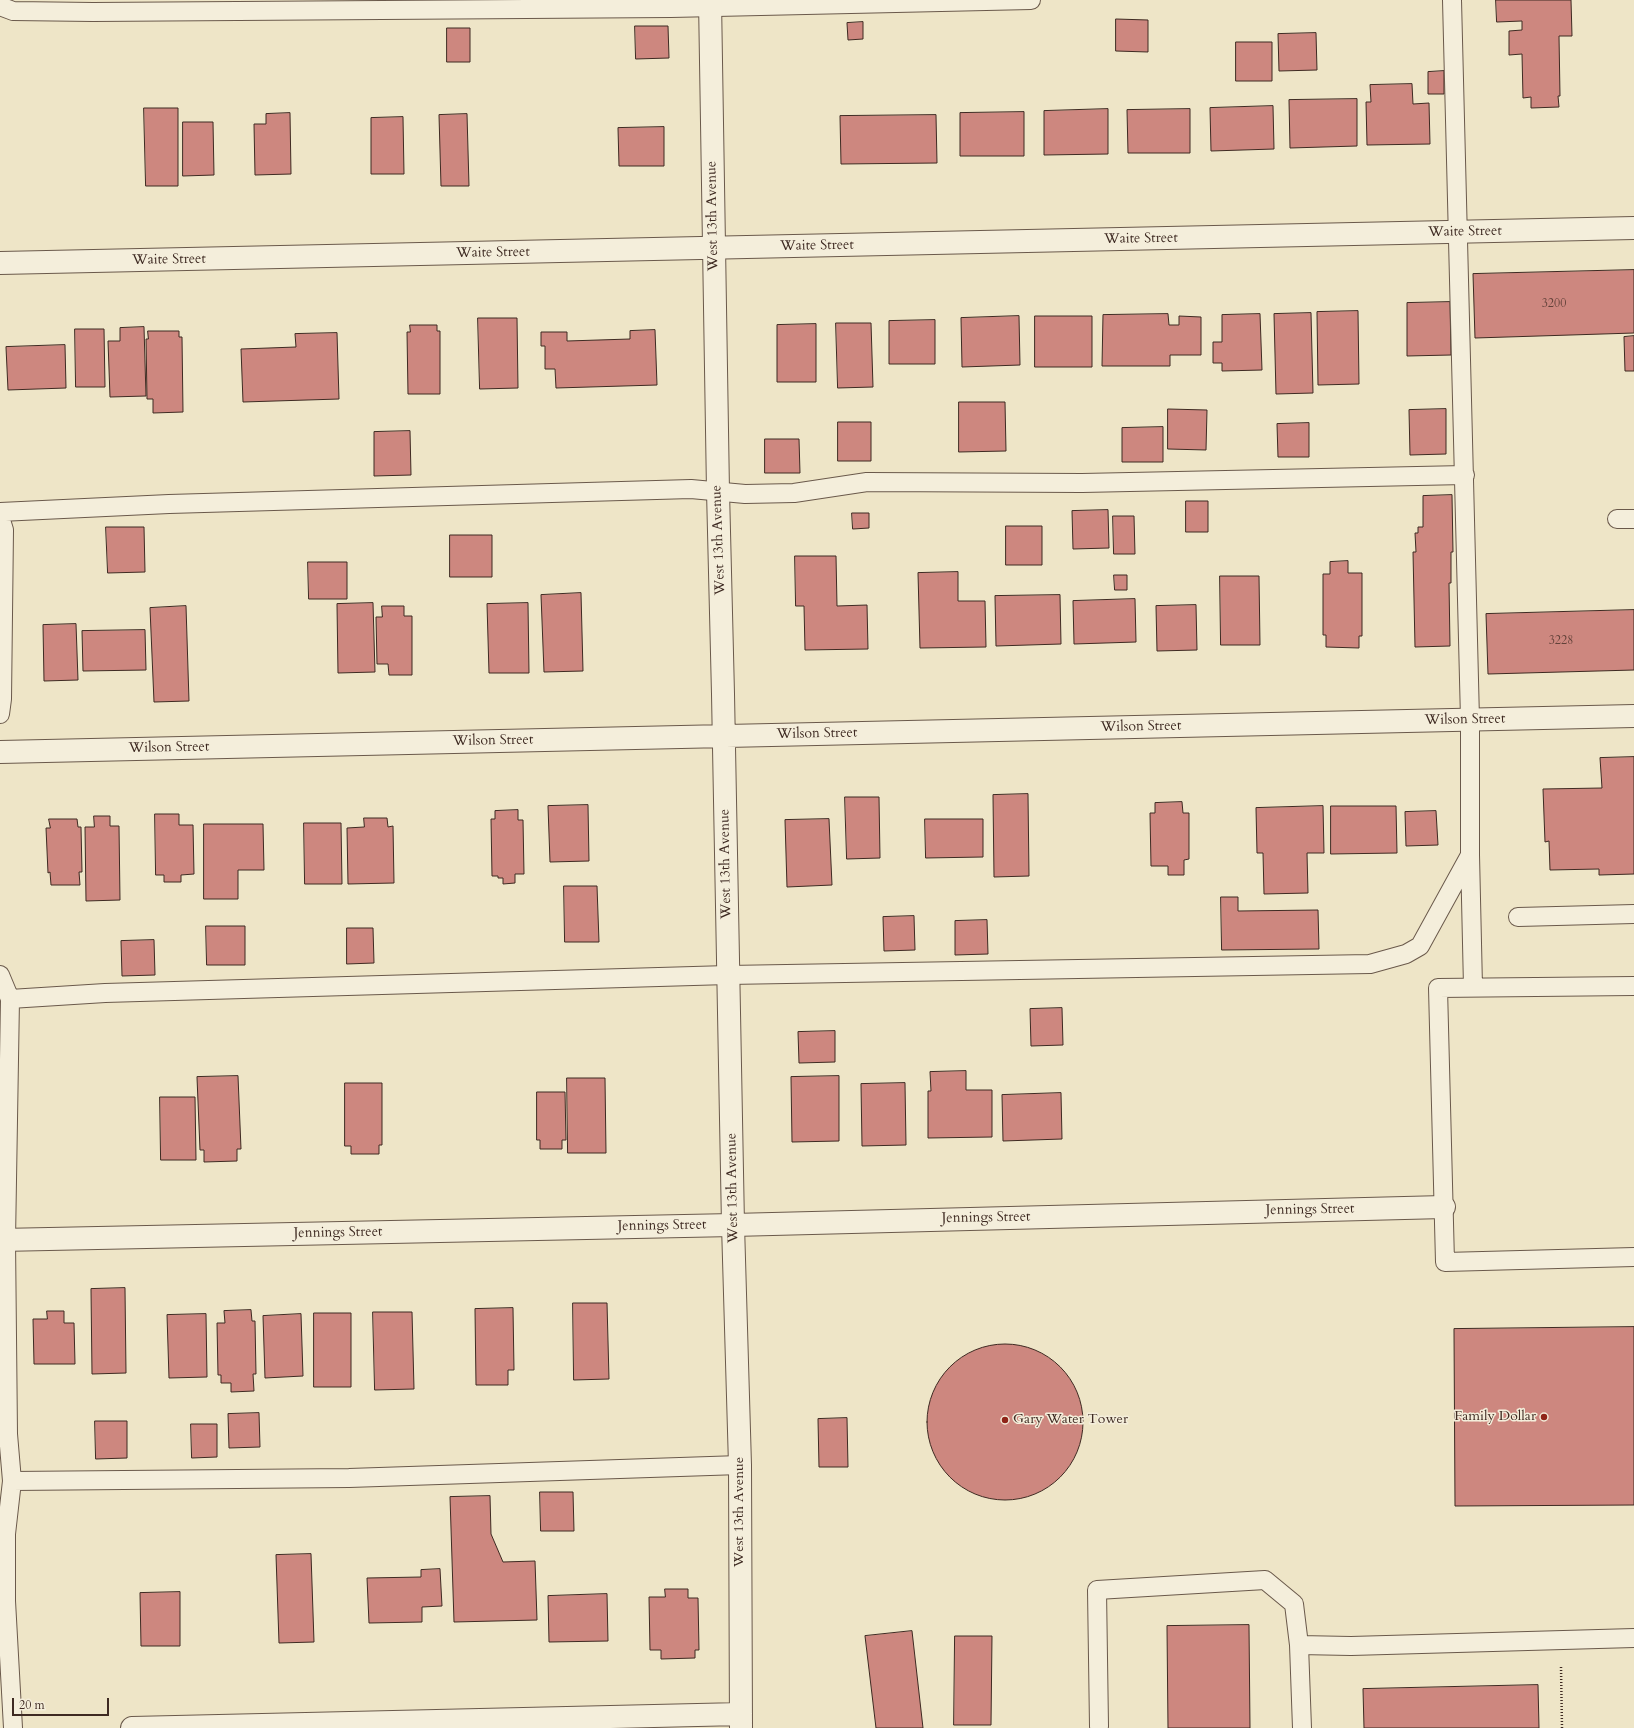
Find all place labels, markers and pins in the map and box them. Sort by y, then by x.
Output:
place label: Family Dollar [1454,1409,1536,1425]
place label: Gary Water Tower [1013,1412,1128,1428]
marker: Family Dollar [1539,1412,1549,1422]
marker: Gary Water Tower [1000,1415,1010,1425]

